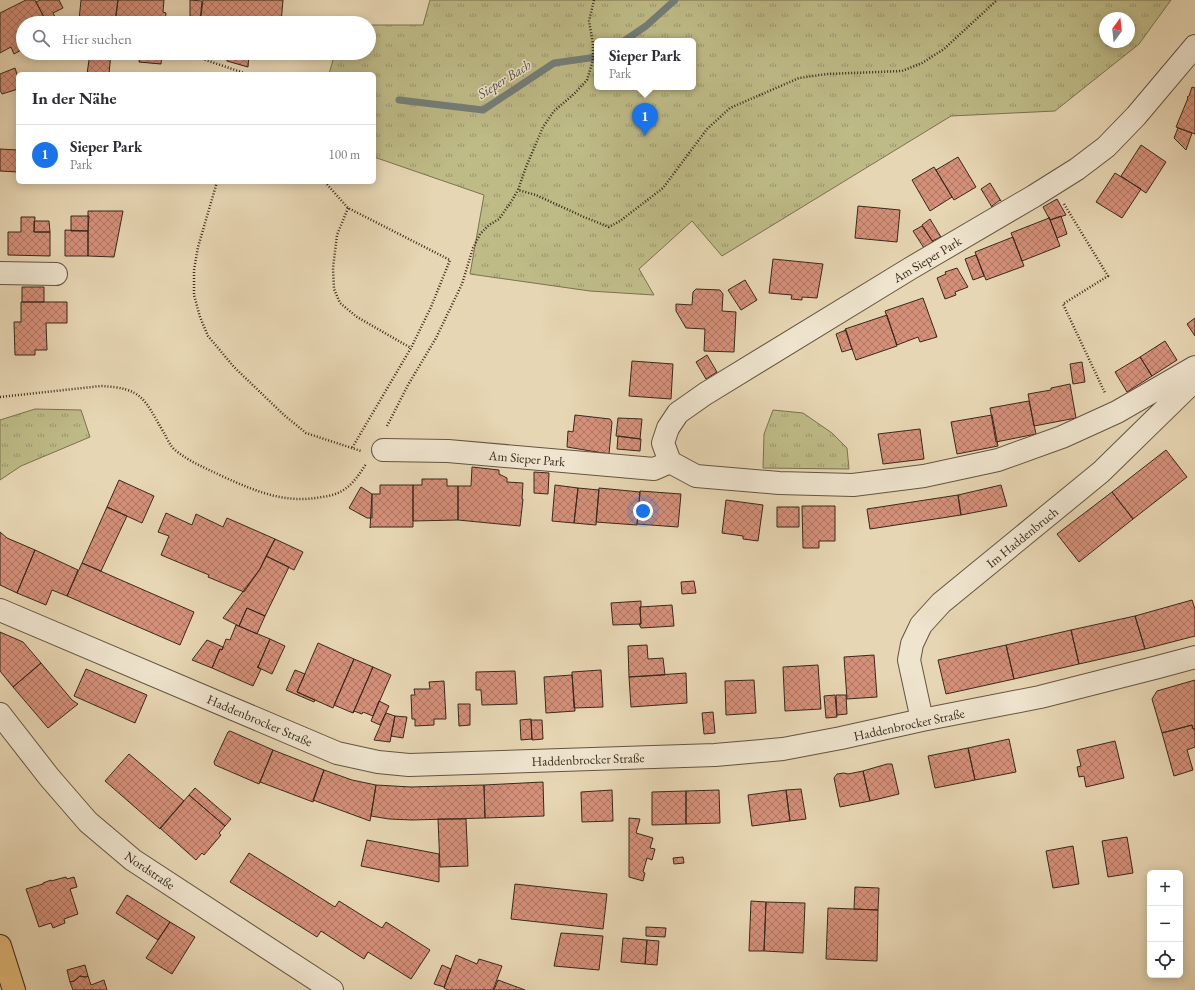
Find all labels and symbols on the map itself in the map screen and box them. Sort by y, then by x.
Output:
north arrow [1099,12,1135,48]
water label: Sieper Bach [473,55,534,103]
pin: 1 [632,103,658,136]
street label: Am Sieper Park [889,232,965,287]
street label: Am Sieper Park [487,447,567,470]
your location [633,501,653,521]
street label: Im Haddenbruch [983,503,1062,572]
street label: Haddenbrocker Straße [204,691,315,750]
street label: Haddenbrocker Straße [852,704,966,745]
street label: Haddenbrocker Straße [531,749,645,770]
street label: Nordstraße [121,847,178,893]

